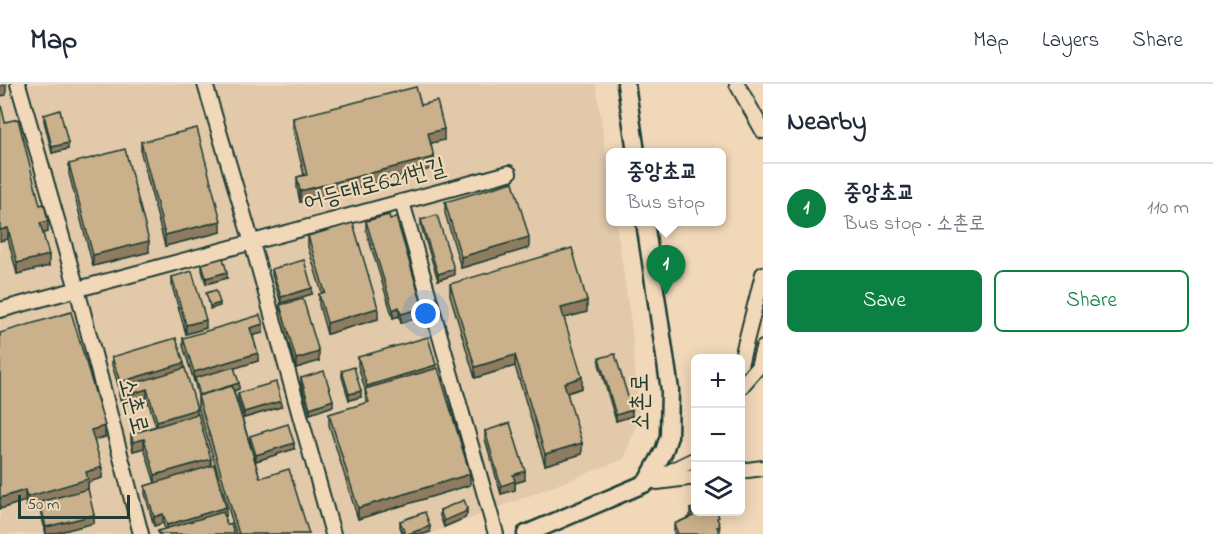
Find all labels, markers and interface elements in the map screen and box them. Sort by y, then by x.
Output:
text: Map [30,21,77,62]
text: Map [973,26,1009,56]
text: Layers [1042,26,1099,56]
text: Share [1132,26,1183,56]
text: Nearby [787,104,866,142]
popup [606,148,726,226]
street label: 어등대로621번길 [300,150,450,222]
text: 중앙초교 [627,157,698,189]
text: 중앙초교 [844,178,915,210]
text: Bus stop [627,189,705,218]
text: 1 [803,194,810,223]
text: 110 m [1147,194,1189,223]
text: Bus stop · 소촌로 [844,210,985,239]
pin: 1 [646,246,686,295]
button: Save [787,270,982,332]
button: Share [994,270,1189,332]
your location [411,299,440,328]
map controls [691,354,745,516]
button: + [691,354,745,408]
street label: 소촌로 [108,373,156,439]
street label: 소촌로 [624,373,660,431]
button: − [691,408,745,462]
button: layers [691,462,745,516]
scale bar [18,492,130,520]
text: 50 m [27,493,59,517]

